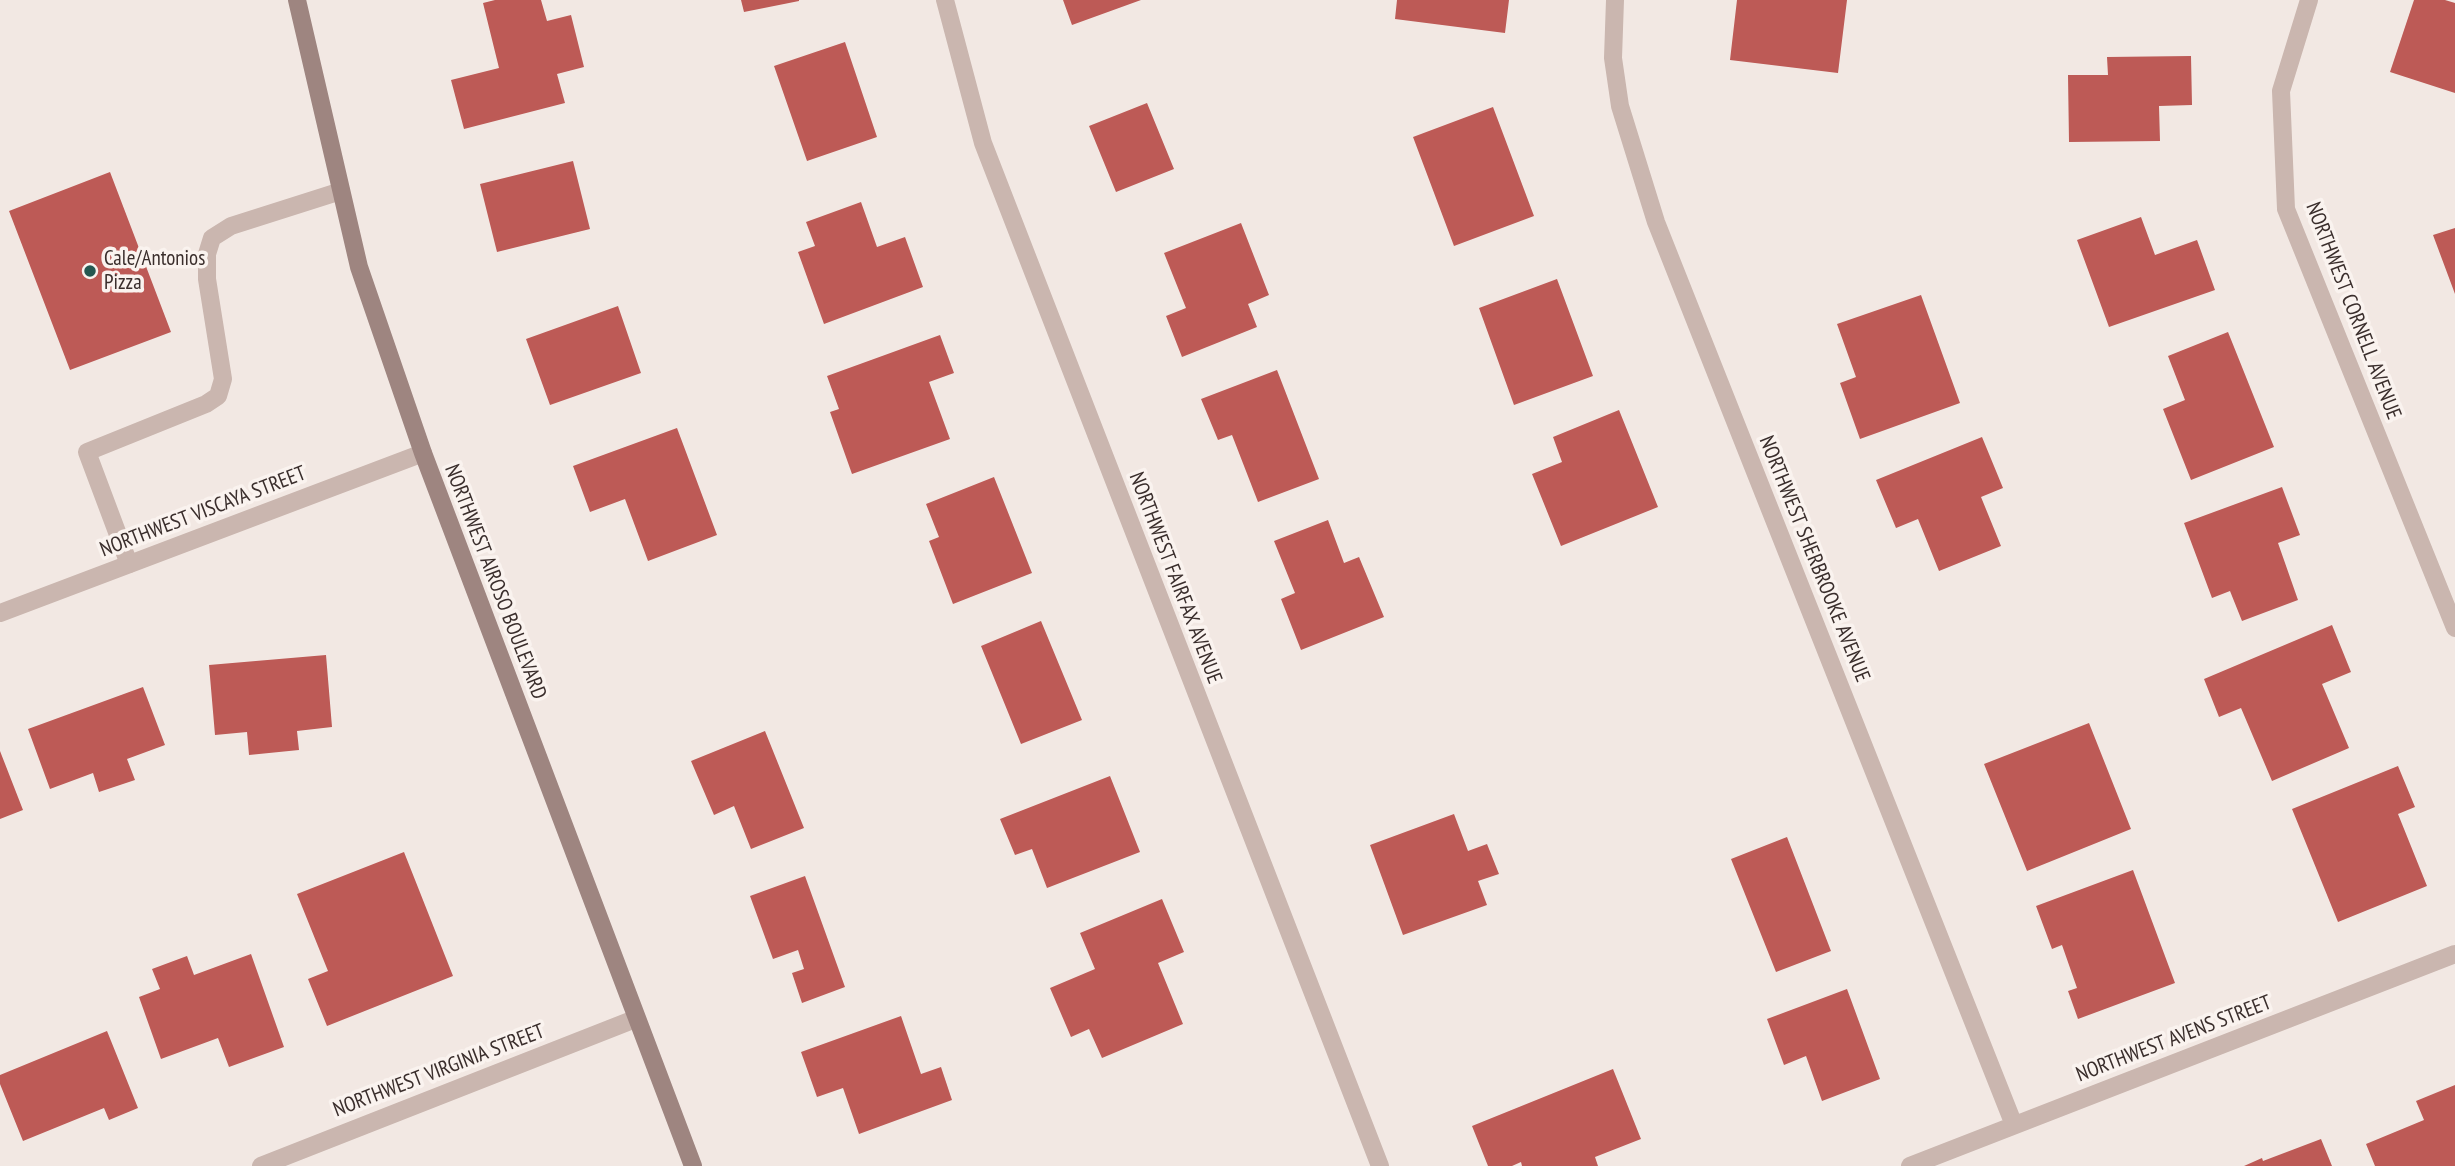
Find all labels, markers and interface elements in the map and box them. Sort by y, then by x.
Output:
street label: NORTHWEST CORNELL AVENUE [2300,199,2406,423]
place label: Cale/Antonios Pizza [104,246,205,296]
marker: Cale/Antonios Pizza [82,263,98,279]
street label: NORTHWEST SHERBROOKE AVENUE [1753,432,1875,686]
street label: NORTHWEST VISCAYA STREET [96,461,310,563]
street label: NORTHWEST AIROSO BOULEVARD [439,461,551,703]
street label: NORTHWEST FAIRFAX AVENUE [1123,469,1227,687]
street label: NORTHWEST AVENS STREET [2073,990,2275,1088]
street label: NORTHWEST VIRGINIA STREET [330,1019,548,1123]

